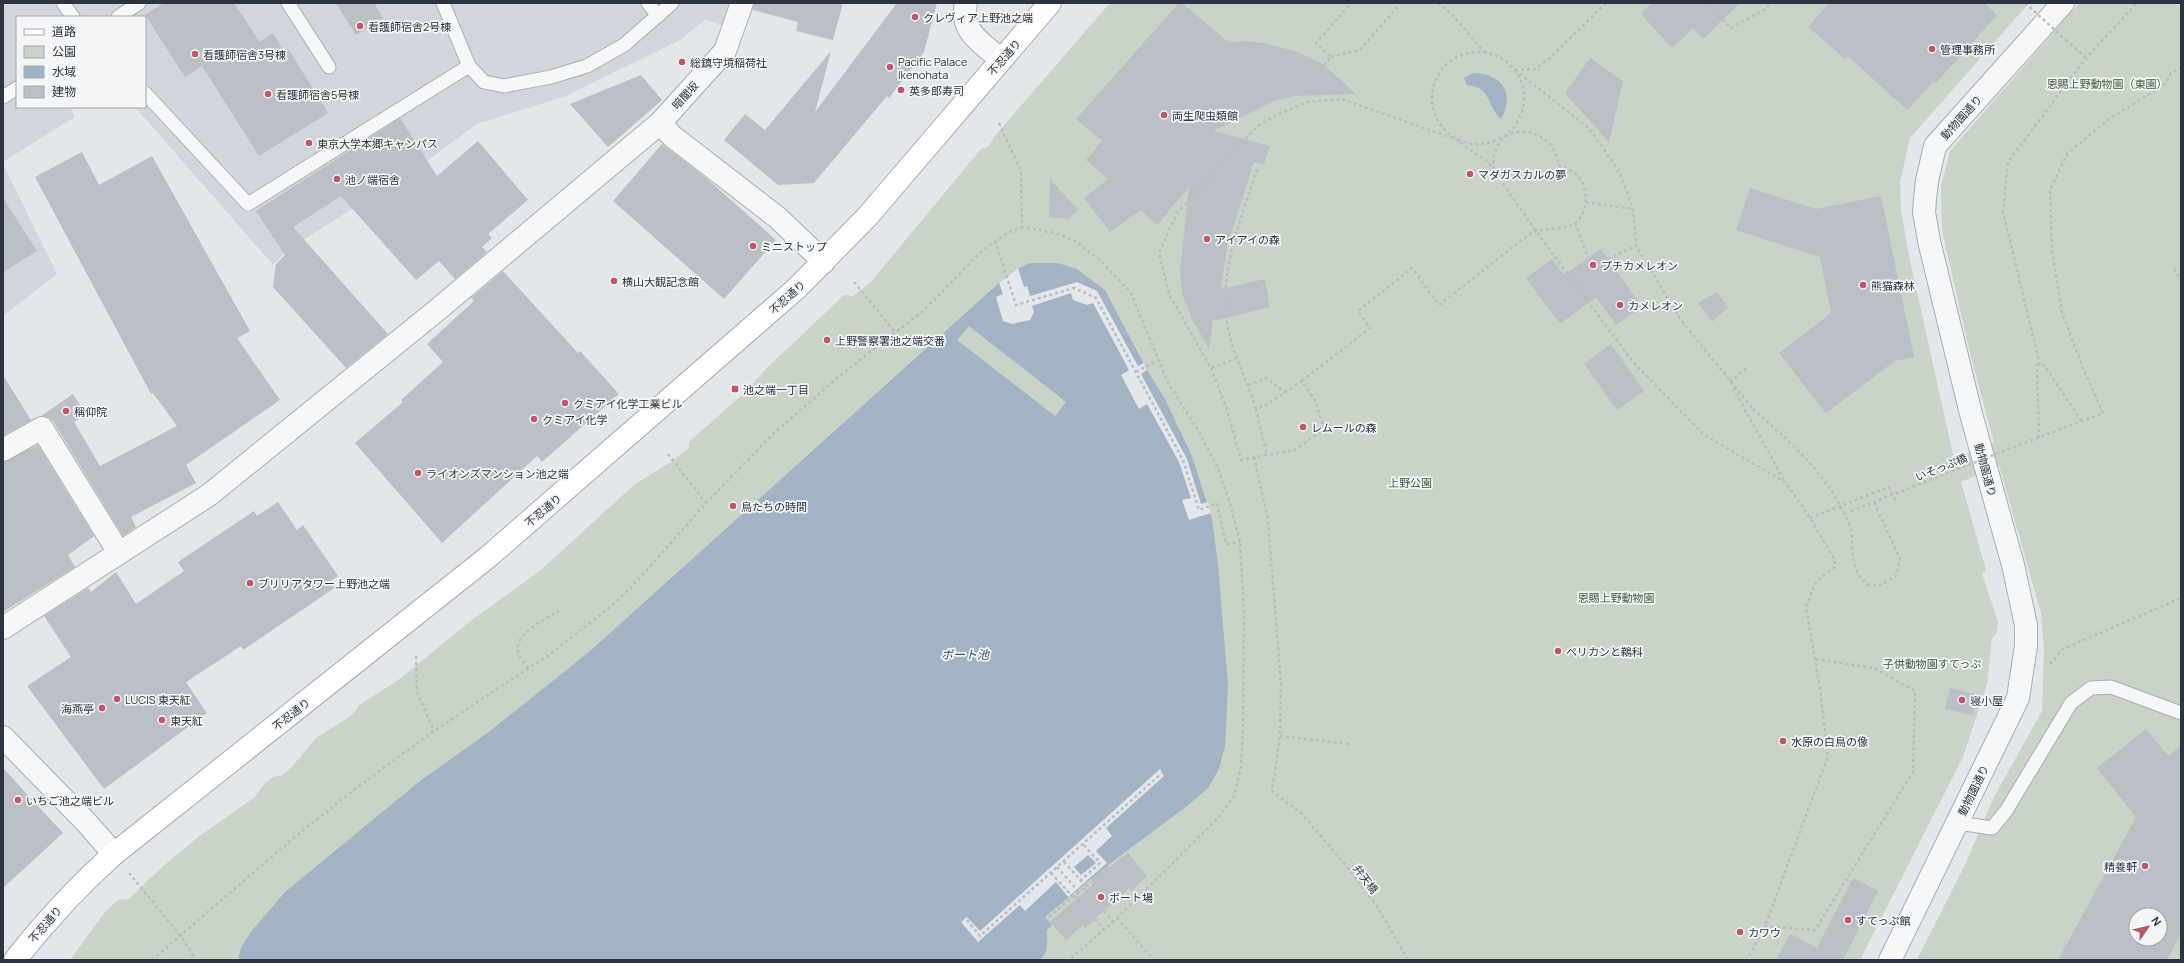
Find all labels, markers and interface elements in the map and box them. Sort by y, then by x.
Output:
place label: クレヴィア上野池之端 [923,10,1033,25]
marker: クレヴィア上野池之端 [910,12,920,22]
legend [16,16,146,108]
place label: 看護師宿舎2号棟 [368,19,451,34]
marker: 看護師宿舎2号棟 [355,21,365,31]
text: 道路 [52,23,76,40]
street label: 不忍通り [984,35,1024,79]
place label: 管理事務所 [1940,42,1996,57]
text: 公園 [52,43,76,60]
marker: 管理事務所 [1927,44,1937,54]
place label: 看護師宿舎3号棟 [203,47,286,62]
marker: 看護師宿舎3号棟 [190,49,200,59]
place label: Pacific Palace Ikenohata [898,54,968,82]
place label: 総鎮守境稲荷社 [690,55,767,70]
marker: 総鎮守境稲荷社 [677,57,687,67]
marker: Pacific Palace Ikenohata [885,62,895,72]
text: 水域 [52,63,76,80]
park label: 恩賜上野動物園（東園） [2047,76,2168,91]
street label: 暗闇坂 [668,78,702,112]
text: 建物 [52,83,76,100]
place label: 英多郎寿司 [909,83,964,98]
marker: 英多郎寿司 [896,85,906,95]
place label: 看護師宿舎5号棟 [276,87,359,102]
marker: 看護師宿舎5号棟 [263,89,273,99]
street label: 動物園通り [1937,92,1985,142]
place label: 両生爬虫類館 [1172,108,1238,123]
marker: 両生爬虫類館 [1159,110,1169,120]
place label: 東京大学本郷キャンパス [317,136,438,151]
marker: 東京大学本郷キャンパス [304,138,314,148]
place label: マダガスカルの夢 [1478,167,1566,182]
marker: マダガスカルの夢 [1465,169,1475,179]
place label: 池ノ端宿舎 [345,172,400,187]
marker: 池ノ端宿舎 [332,174,342,184]
place label: アイアイの森 [1215,232,1280,247]
marker: アイアイの森 [1202,234,1212,244]
place label: ミニストップ [761,239,827,254]
marker: ミニストップ [748,241,758,251]
place label: プチカメレオン [1601,258,1678,273]
marker: プチカメレオン [1588,260,1598,270]
place label: 横山大観記念館 [622,274,699,289]
marker: 横山大観記念館 [609,276,619,286]
street label: 不忍通り [766,277,808,317]
place label: 熊猫森林 [1871,278,1915,293]
marker: 熊猫森林 [1858,280,1868,290]
place label: カメレオン [1628,298,1683,313]
marker: カメレオン [1615,300,1625,310]
place label: 上野警察署池之端交番 [835,333,945,348]
marker: 上野警察署池之端交番 [822,335,832,345]
place label: 池之端一丁目 [743,382,809,397]
marker: 池之端一丁目 [730,384,740,394]
place label: クミアイ化学工業ビル [573,396,682,411]
marker: クミアイ化学工業ビル [560,398,570,408]
place label: 稱仰院 [74,404,107,419]
marker: 稱仰院 [61,406,71,416]
place label: クミアイ化学 [542,412,607,427]
marker: クミアイ化学 [529,414,539,424]
place label: レムールの森 [1311,420,1377,435]
marker: レムールの森 [1298,422,1308,432]
street label: 動物園通り [1972,441,2000,499]
street label: いそっぷ橋 [1913,450,1969,484]
place label: ライオンズマンション池之端 [426,466,569,481]
marker: ライオンズマンション池之端 [413,468,423,478]
park label: 上野公園 [1388,475,1432,490]
street label: 不忍通り [521,490,565,530]
place label: 鳥たちの時間 [741,499,807,514]
marker: 鳥たちの時間 [728,501,738,511]
place label: ブリリアタワー上野池之端 [258,576,390,591]
marker: ブリリアタワー上野池之端 [245,578,255,588]
park label: 恩賜上野動物園 [1578,590,1655,605]
place label: ペリカンと鵜科 [1566,644,1643,659]
water label: ボート池 [941,646,990,663]
marker: ペリカンと鵜科 [1553,646,1563,656]
park label: 子供動物園すてっぷ [1883,656,1981,671]
place label: LUCIS 東天紅 [125,692,191,707]
place label: 寝小屋 [1970,693,2003,708]
marker: LUCIS 東天紅 [112,694,122,704]
street label: 不忍通り [269,695,313,733]
marker: 寝小屋 [1957,695,1967,705]
place label: 海燕亭 [61,701,94,716]
marker: 海燕亭 [97,703,107,713]
place label: 東天紅 [170,713,203,728]
marker: 東天紅 [157,715,167,725]
place label: 水原の白鳥の像 [1791,734,1868,749]
marker: 水原の白鳥の像 [1778,736,1788,746]
street label: 動物園通り [1954,762,1992,818]
place label: いちご池之端ビル [26,793,114,808]
marker: いちご池之端ビル [13,795,23,805]
place label: 精養軒 [2104,859,2138,874]
street label: 弁天橋 [1350,861,1382,897]
marker: 精養軒 [2140,861,2150,871]
place label: ボート場 [1109,890,1153,905]
marker: ボート場 [1096,892,1106,902]
street label: 不忍通り [25,902,65,946]
north arrow [2128,907,2168,947]
place label: すてっぷ館 [1856,913,1910,928]
text: N [2148,914,2165,929]
marker: すてっぷ館 [1843,915,1853,925]
place label: カワウ [1748,925,1781,940]
marker: カワウ [1735,927,1745,937]

